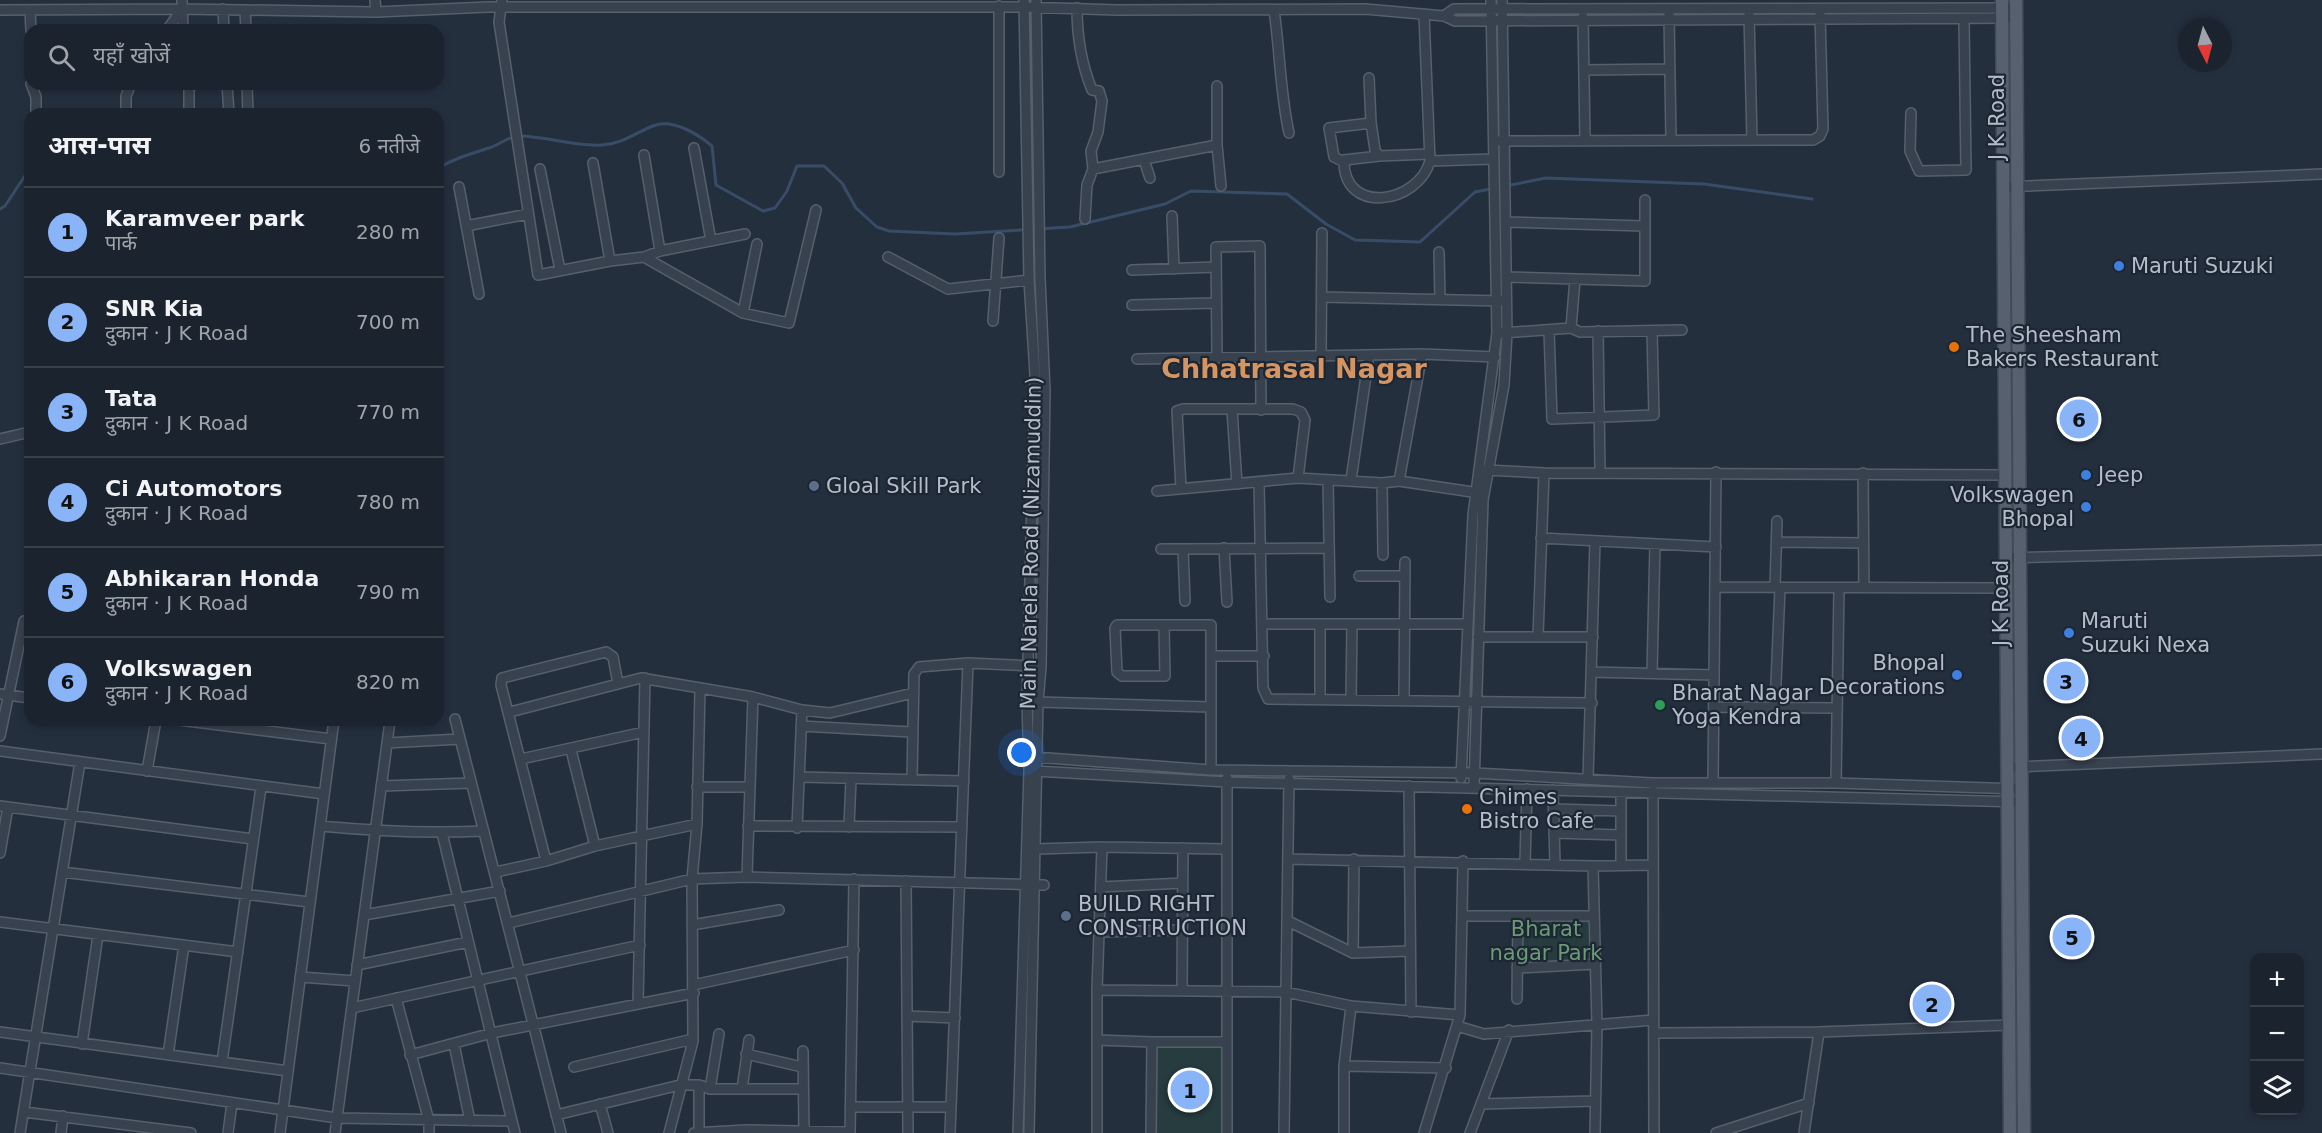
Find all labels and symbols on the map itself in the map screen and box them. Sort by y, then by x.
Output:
north arrow [2178,18,2232,72]
street label: J K Road [1985,74,2009,162]
place label: Maruti Suzuki [2131,254,2274,278]
marker: Maruti Suzuki [2112,259,2126,273]
place label: The Sheesham Bakers Restaurant [1965,323,2159,371]
marker: The Sheesham Bakers Restaurant [1947,340,1961,354]
district label: Chhatrasal Nagar [1161,353,1427,384]
street label: Main Narela Road (Nizamuddin) [1016,377,1046,709]
pin: 6 [2060,396,2098,442]
place label: Jeep [2096,463,2143,487]
marker: Jeep [2079,468,2093,482]
place label: Gloal Skill Park [826,474,982,498]
marker: Gloal Skill Park [807,479,821,493]
place label: Volkswagen Bhopal [1950,483,2074,531]
marker: Volkswagen Bhopal [2079,500,2093,514]
street label: J K Road [1989,560,2013,648]
place label: Maruti Suzuki Nexa [2081,609,2210,657]
marker: Maruti Suzuki Nexa [2062,626,2076,640]
place label: Bhopal Decorations [1819,651,1945,699]
pin: 3 [2046,658,2086,704]
marker: Bhopal Decorations [1950,668,1964,682]
place label: Bharat Nagar Yoga Kendra [1671,681,1813,729]
marker: Bharat Nagar Yoga Kendra [1653,698,1667,712]
pin: 4 [2062,716,2100,760]
your location [1007,738,1036,767]
place label: Chimes Bistro Cafe [1479,785,1594,833]
marker: Chimes Bistro Cafe [1460,802,1474,816]
place label: BUILD RIGHT CONSTRUCTION [1078,892,1247,940]
marker: BUILD RIGHT CONSTRUCTION [1059,909,1073,923]
pin: 5 [2052,914,2092,960]
park label: Bharat nagar Park [1489,917,1603,965]
pin: 2 [1912,982,1952,1026]
pin: 1 [1170,1068,1210,1112]

